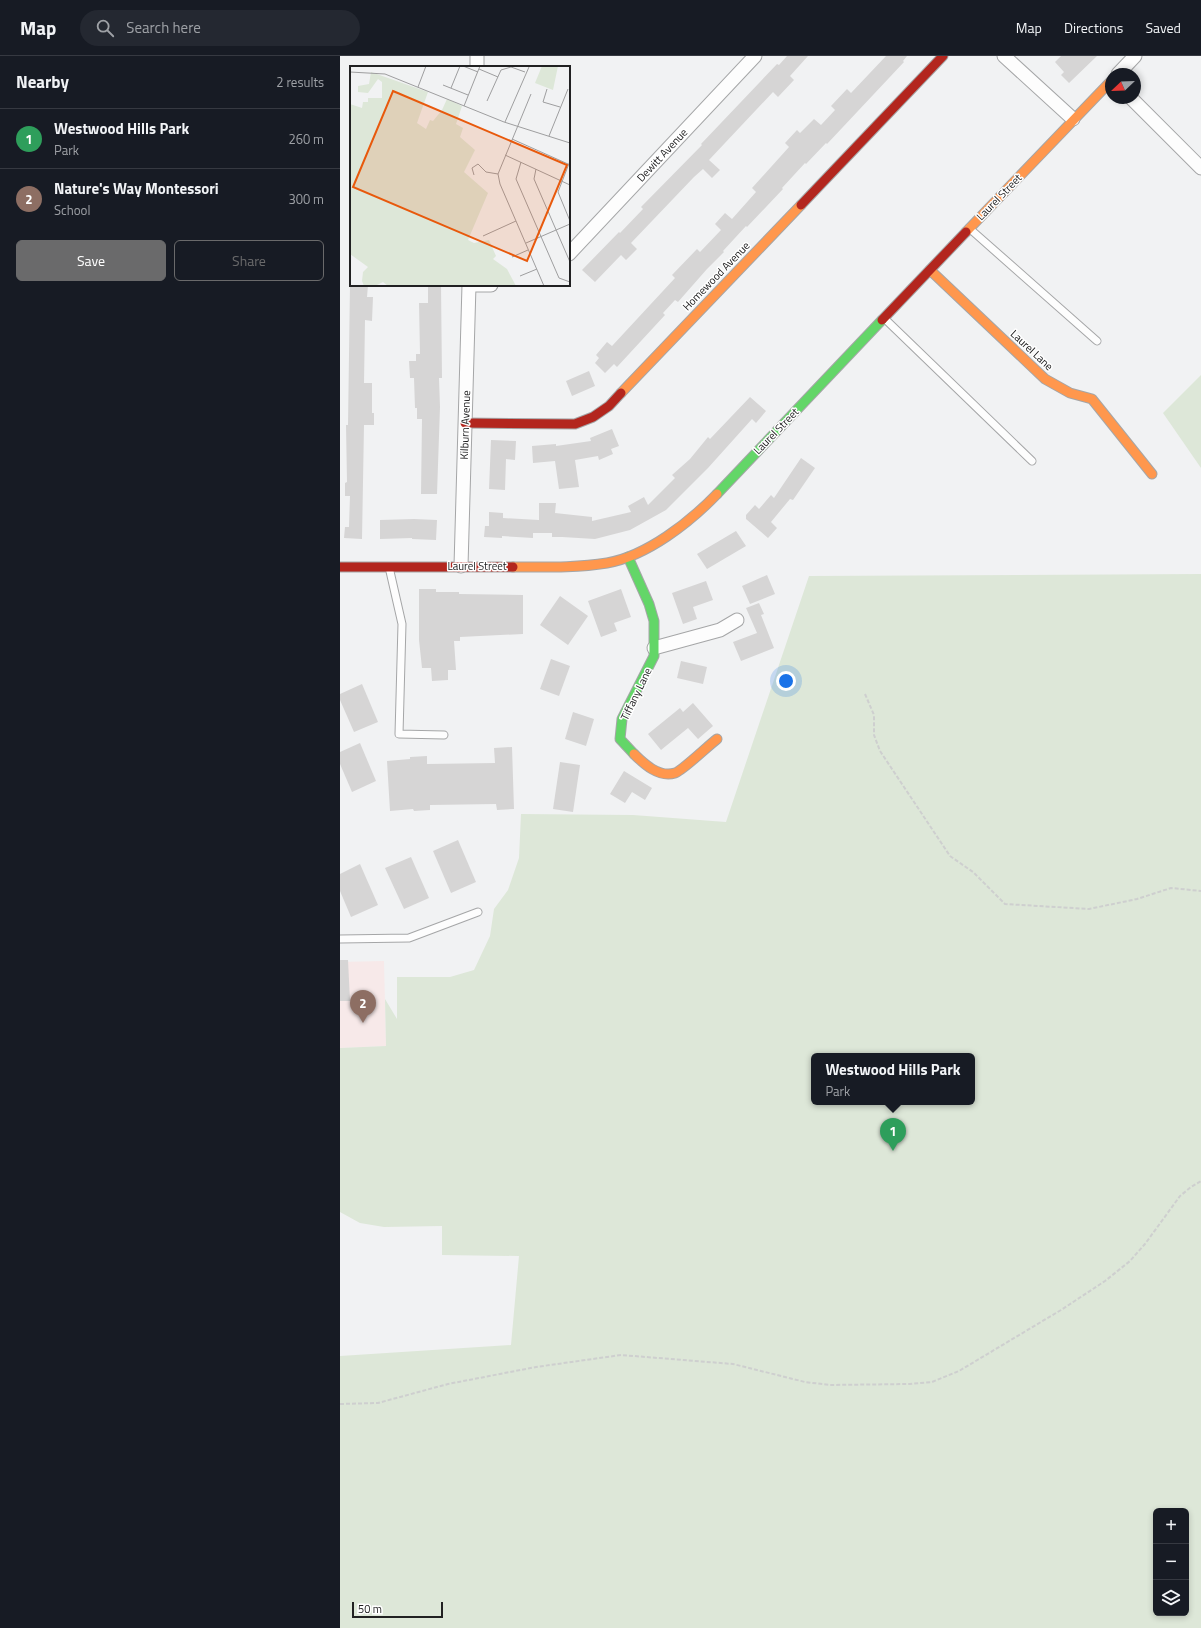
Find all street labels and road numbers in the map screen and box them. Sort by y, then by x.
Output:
street label: Dewitt Avenue [633,124,691,185]
street label: Laurel Street [973,170,1025,224]
street label: Homewood Avenue [679,238,753,314]
street label: Laurel Lane [1007,326,1057,374]
street label: Kilburn Avenue [456,390,474,460]
street label: Laurel Street [750,404,802,458]
street label: Laurel Street [447,558,507,574]
street label: Tiffany Lane [616,665,656,723]

